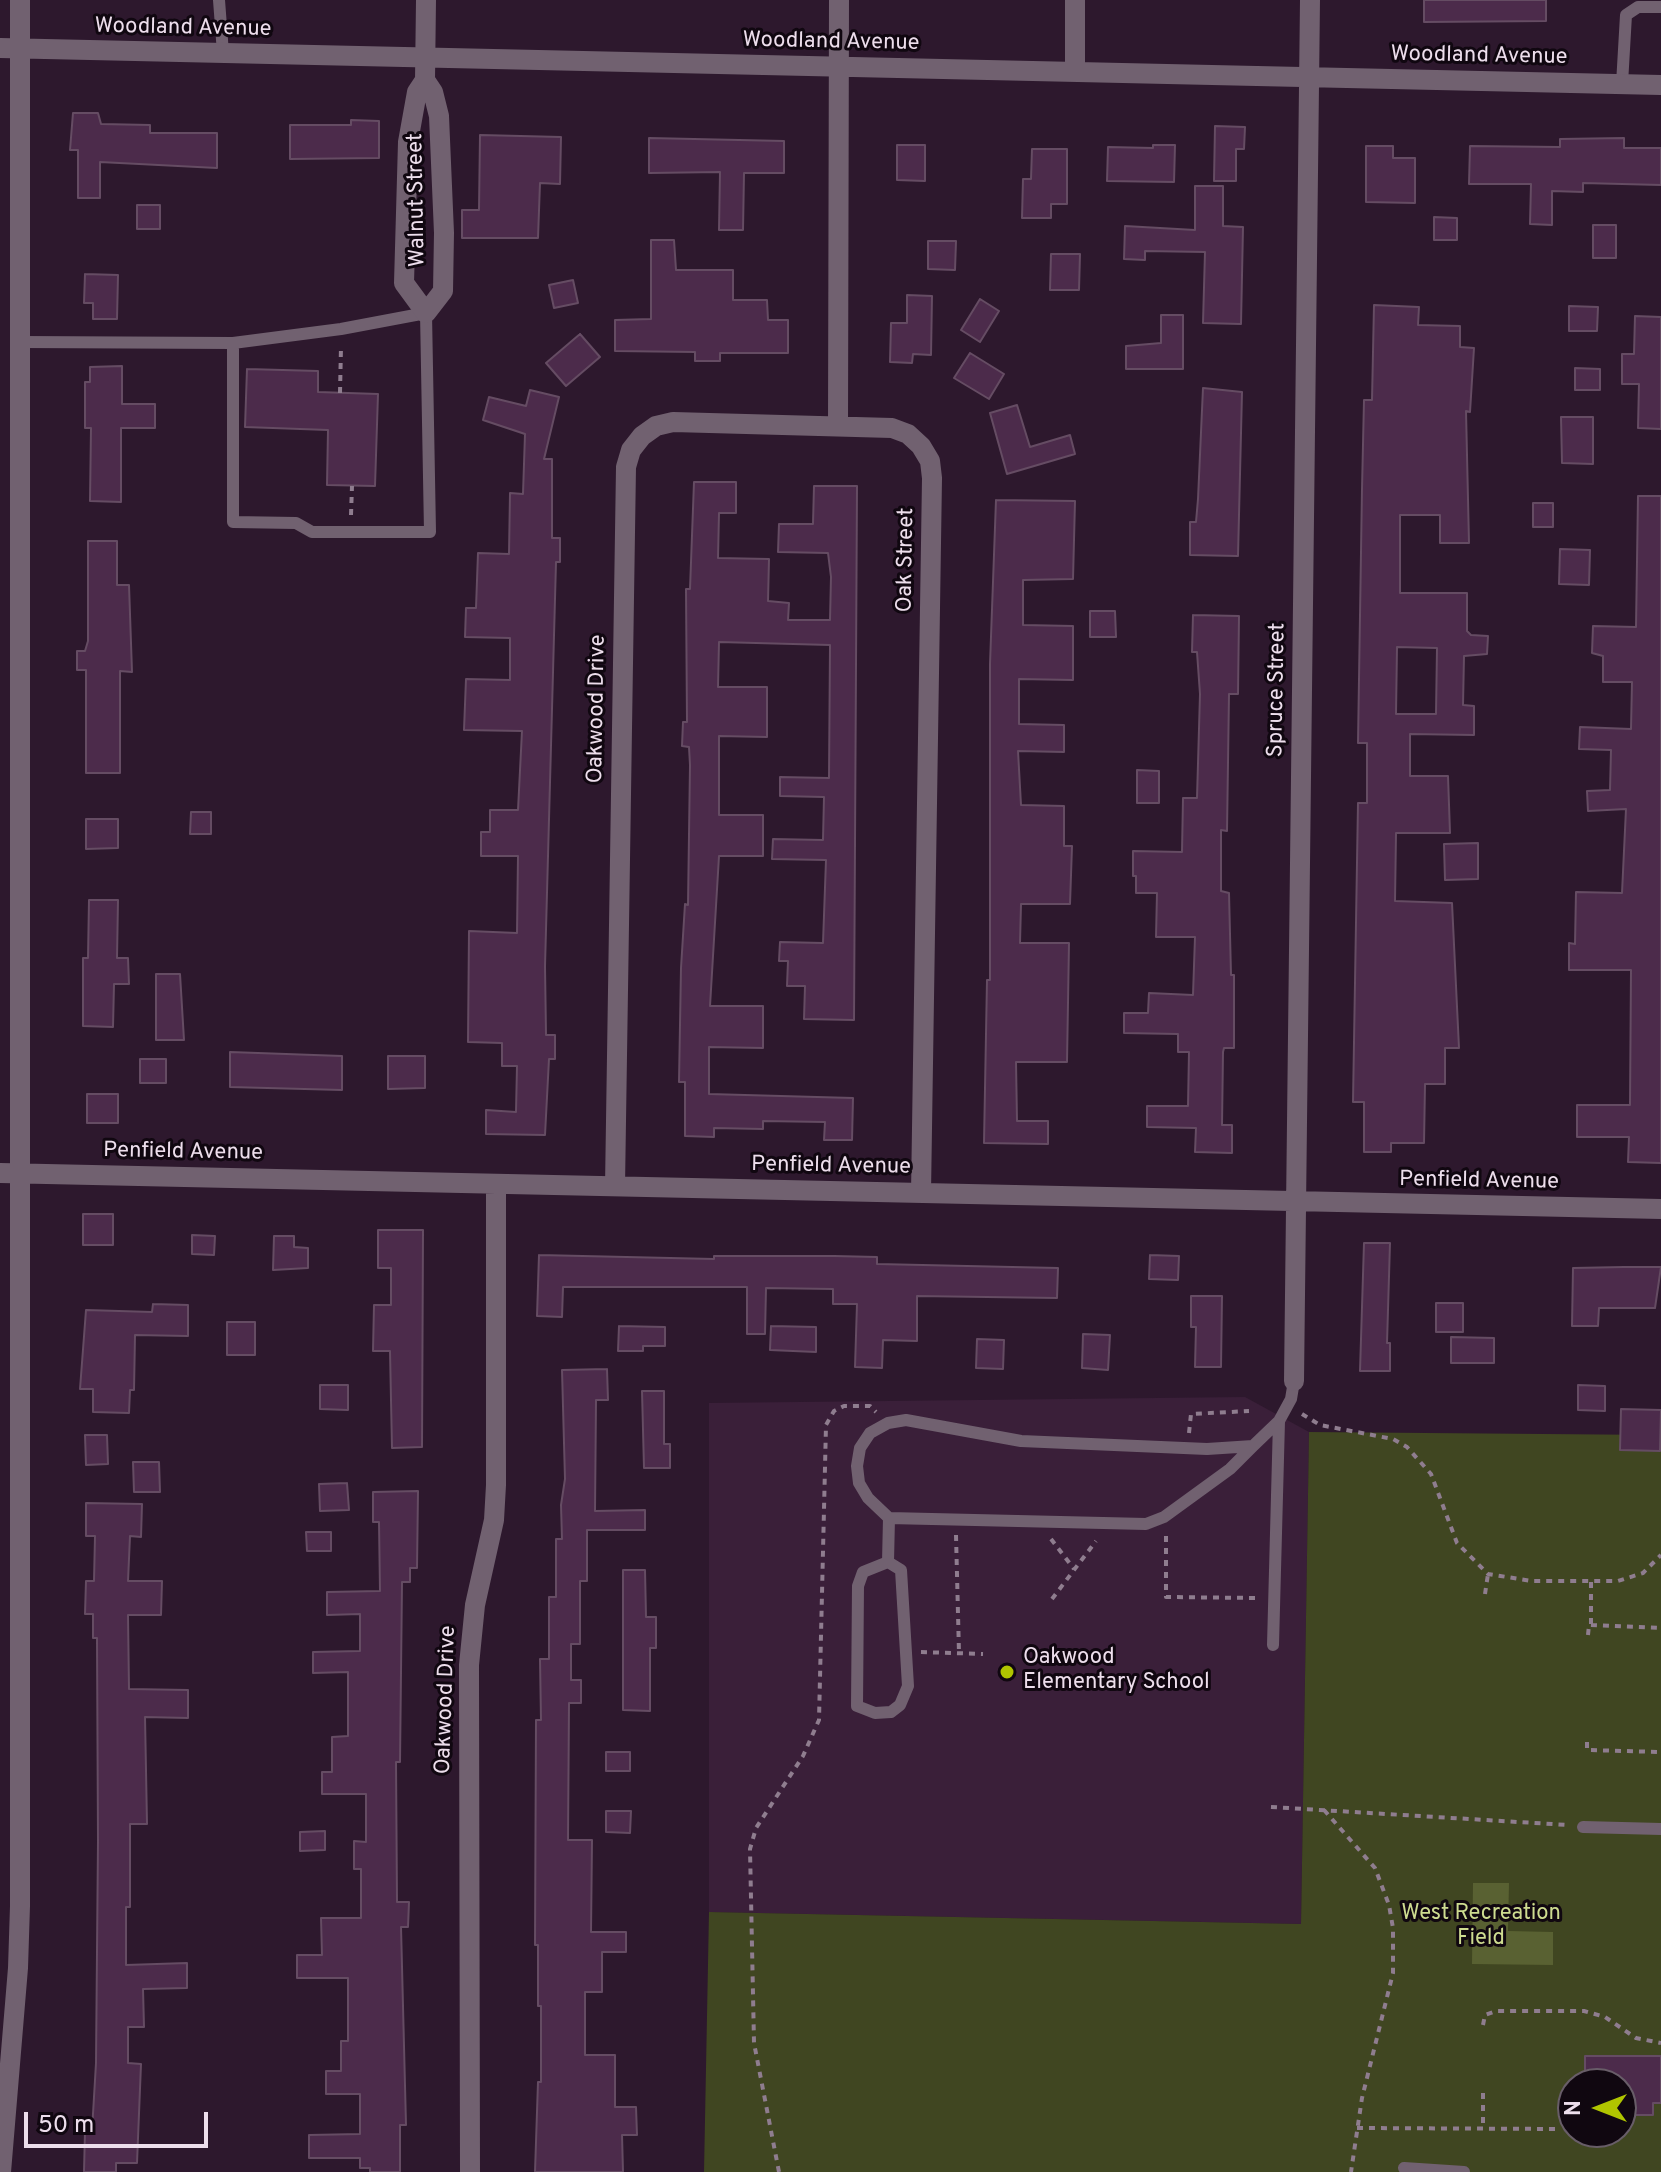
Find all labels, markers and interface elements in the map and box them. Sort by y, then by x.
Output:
street label: Woodland Avenue [94,14,272,44]
street label: Woodland Avenue [742,28,920,58]
street label: Woodland Avenue [1390,42,1568,72]
street label: Walnut Street [404,133,432,267]
street label: Oak Street [893,507,921,613]
street label: Spruce Street [1264,622,1292,758]
street label: Oakwood Drive [584,634,612,784]
street label: Penfield Avenue [103,1138,263,1168]
street label: Penfield Avenue [751,1152,911,1182]
street label: Penfield Avenue [1399,1167,1559,1197]
street label: Oakwood Drive [431,1625,463,1775]
place label: Oakwood Elementary School [1023,1646,1210,1698]
marker: Oakwood Elementary School [998,1663,1016,1681]
park label: West Recreation Field [1401,1902,1561,1954]
north arrow [1557,2068,1637,2148]
scale bar [28,2096,212,2146]
text: N [1561,2100,1588,2116]
text: 50 m [38,2111,94,2141]

